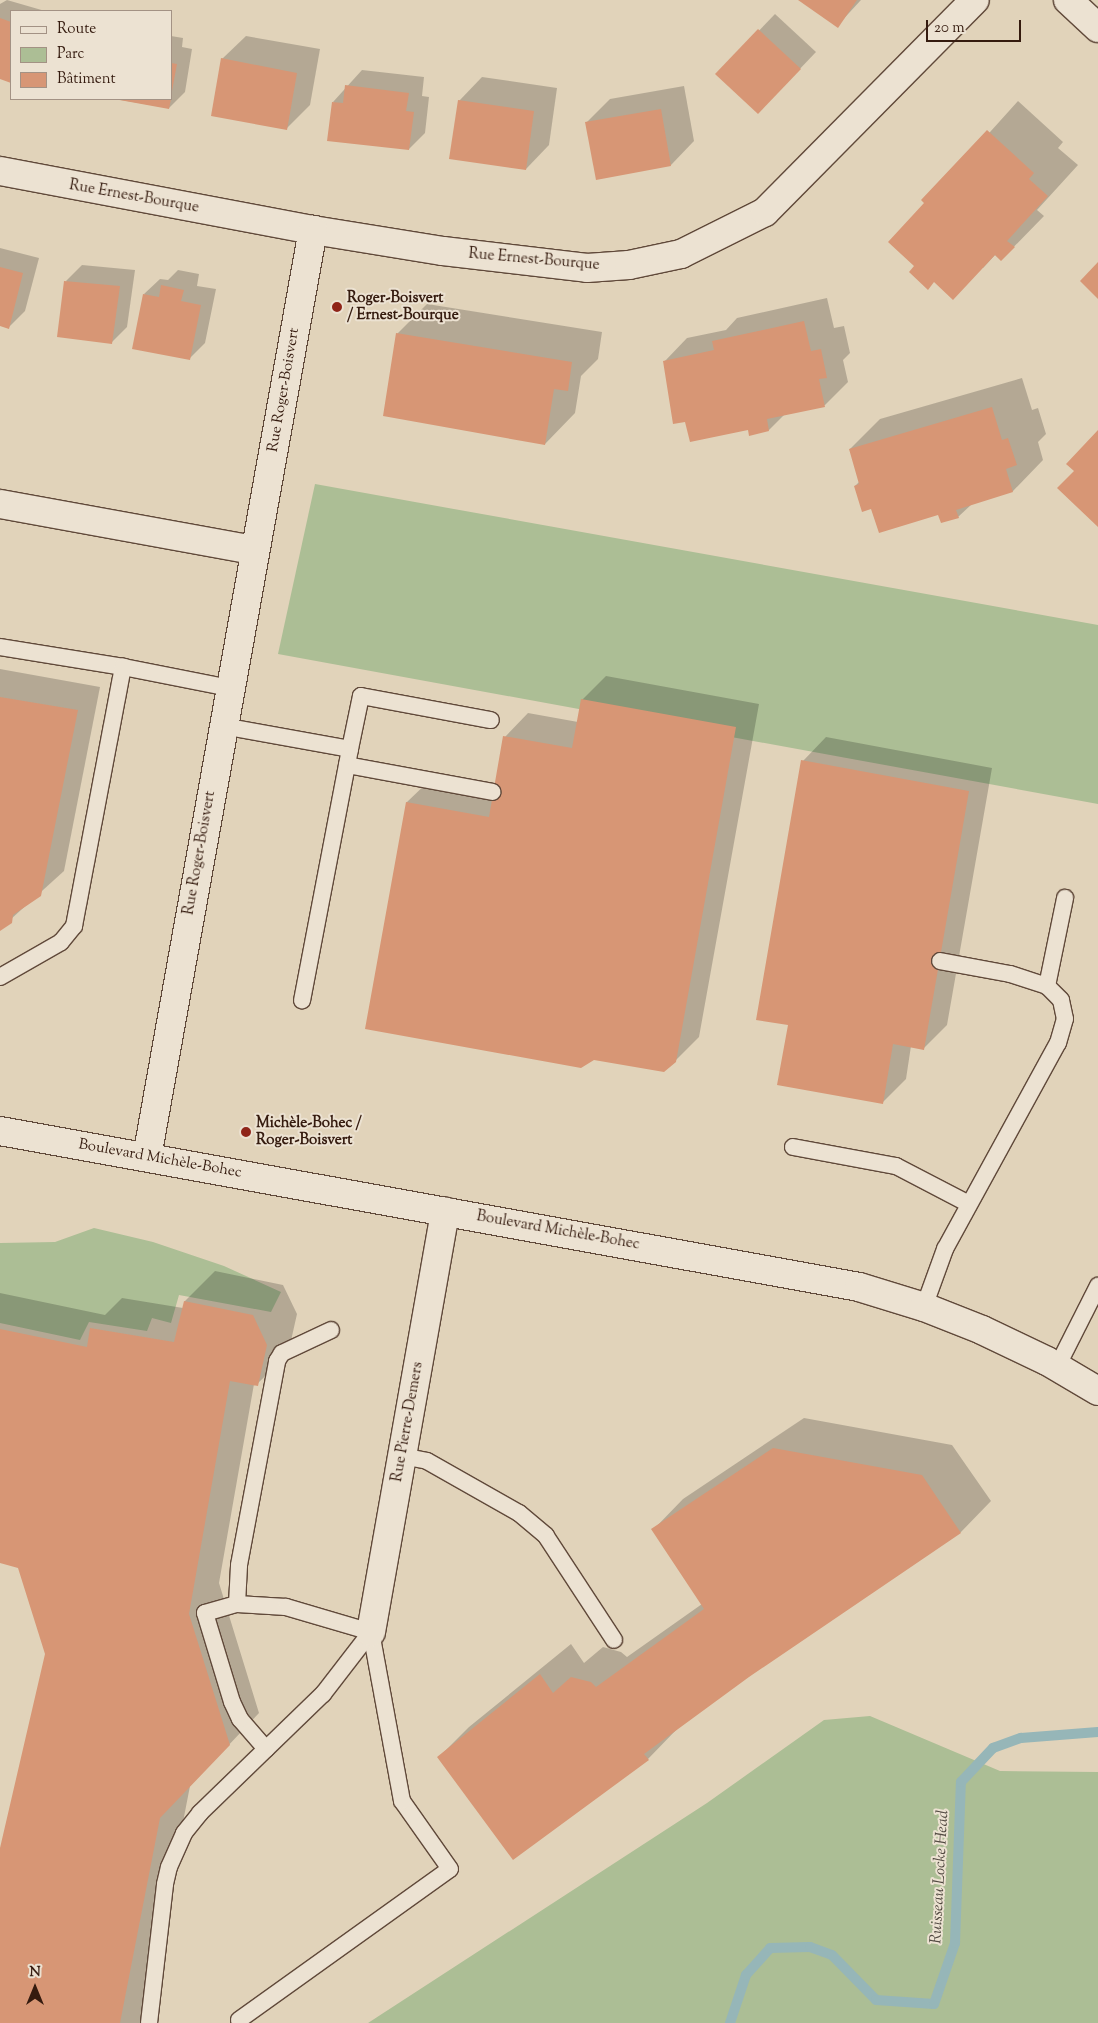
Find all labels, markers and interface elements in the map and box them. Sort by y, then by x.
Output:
legend [10,10,172,100]
scale bar [928,10,1023,42]
text: 20 m [934,18,965,39]
text: Route [57,19,96,40]
text: Parc [57,44,84,65]
text: Bâtiment [57,69,116,90]
street label: Rue Ernest-Bourque [68,177,200,217]
street label: Rue Ernest-Bourque [468,245,600,275]
place label: Roger-Boisvert / Ernest-Bourque [347,289,459,324]
marker: Roger-Boisvert / Ernest-Bourque [331,301,343,313]
street label: Rue Roger-Boisvert [264,327,304,453]
street label: Rue Roger-Boisvert [180,790,220,916]
place label: Michèle-Bohec / Roger-Boisvert [256,1114,362,1149]
marker: Michèle-Bohec / Roger-Boisvert [240,1126,252,1138]
street label: Boulevard Michèle-Bohec [77,1136,243,1182]
street label: Boulevard Michèle-Bohec [475,1208,641,1254]
street label: Rue Pierre-Demers [389,1361,427,1483]
water label: Ruisseau Locke Head [928,1810,954,1944]
north arrow [10,1963,60,2013]
text: N [29,1963,41,1983]

